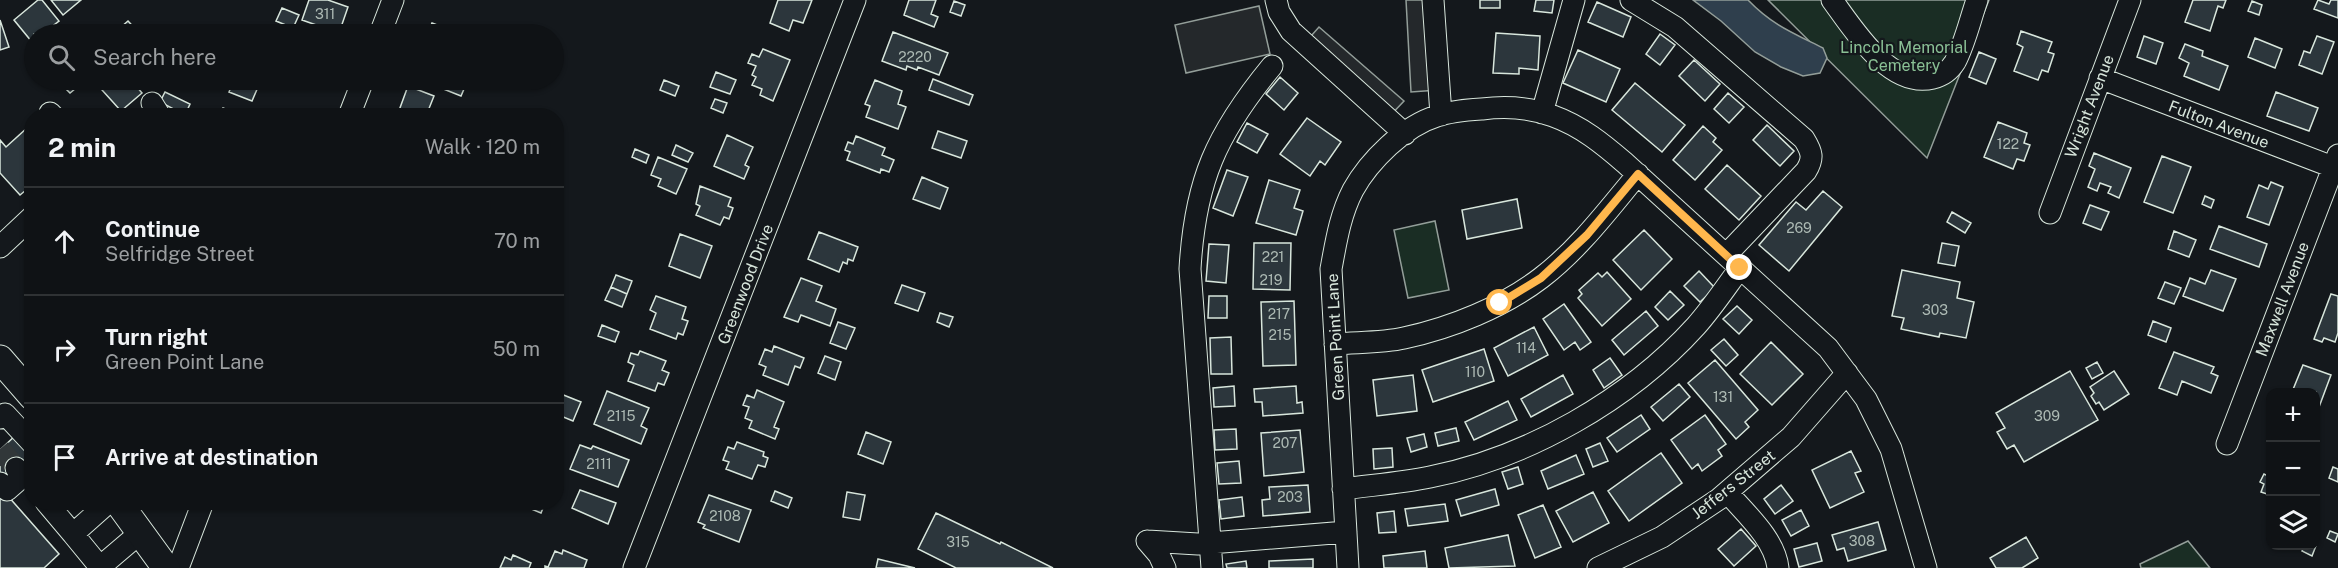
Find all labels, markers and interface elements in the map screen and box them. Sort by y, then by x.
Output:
house number: 311 [315,6,335,22]
search box [24,24,564,90]
park label: Lincoln Memorial Cemetery [1840,38,1968,75]
icon: search [45,41,78,74]
text: Search here [93,44,217,70]
house number: 2220 [898,49,932,65]
street label: Wright Avenue [2061,52,2118,161]
street label: Fulton Avenue [2166,97,2272,152]
text: 2 min [48,132,116,163]
text: Walk · 120 m [425,135,540,159]
house number: 122 [1997,136,2019,152]
text: Continue [105,216,200,242]
house number: 269 [1786,220,1812,236]
street label: Greenwood Drive [714,221,777,347]
icon: ahead [48,225,81,258]
text: 70 m [494,229,540,253]
street label: Maxwell Avenue [2252,239,2313,359]
text: Selfridge Street [105,242,255,266]
house number: 221 [1262,249,1284,265]
route end [1726,254,1752,280]
house number: 219 [1260,272,1283,288]
street label: Green Point Lane [1323,273,1348,401]
route start [1486,289,1512,315]
house number: 303 [1922,302,1948,318]
house number: 217 [1268,306,1290,322]
text: Turn right [105,324,208,350]
house number: 215 [1268,327,1292,343]
icon: right [48,333,81,366]
text: 50 m [493,337,540,361]
house number: 114 [1516,340,1536,356]
text: Green Point Lane [105,350,264,374]
house number: 110 [1465,364,1485,380]
map controls [2266,388,2320,550]
button: + [2266,388,2320,442]
house number: 131 [1713,389,1733,405]
house number: 2115 [607,408,635,424]
house number: 309 [2034,408,2060,424]
house number: 207 [1272,435,1298,451]
icon: arrive [48,441,81,474]
button: − [2266,442,2320,496]
text: Arrive at destination [105,444,318,470]
street label: Jeffers Street [1688,446,1779,523]
house number: 2111 [586,456,612,472]
house number: 203 [1277,489,1303,505]
button: layers [2266,496,2320,550]
house number: 2108 [709,508,741,524]
house number: 308 [1849,533,1875,549]
house number: 315 [946,534,970,550]

